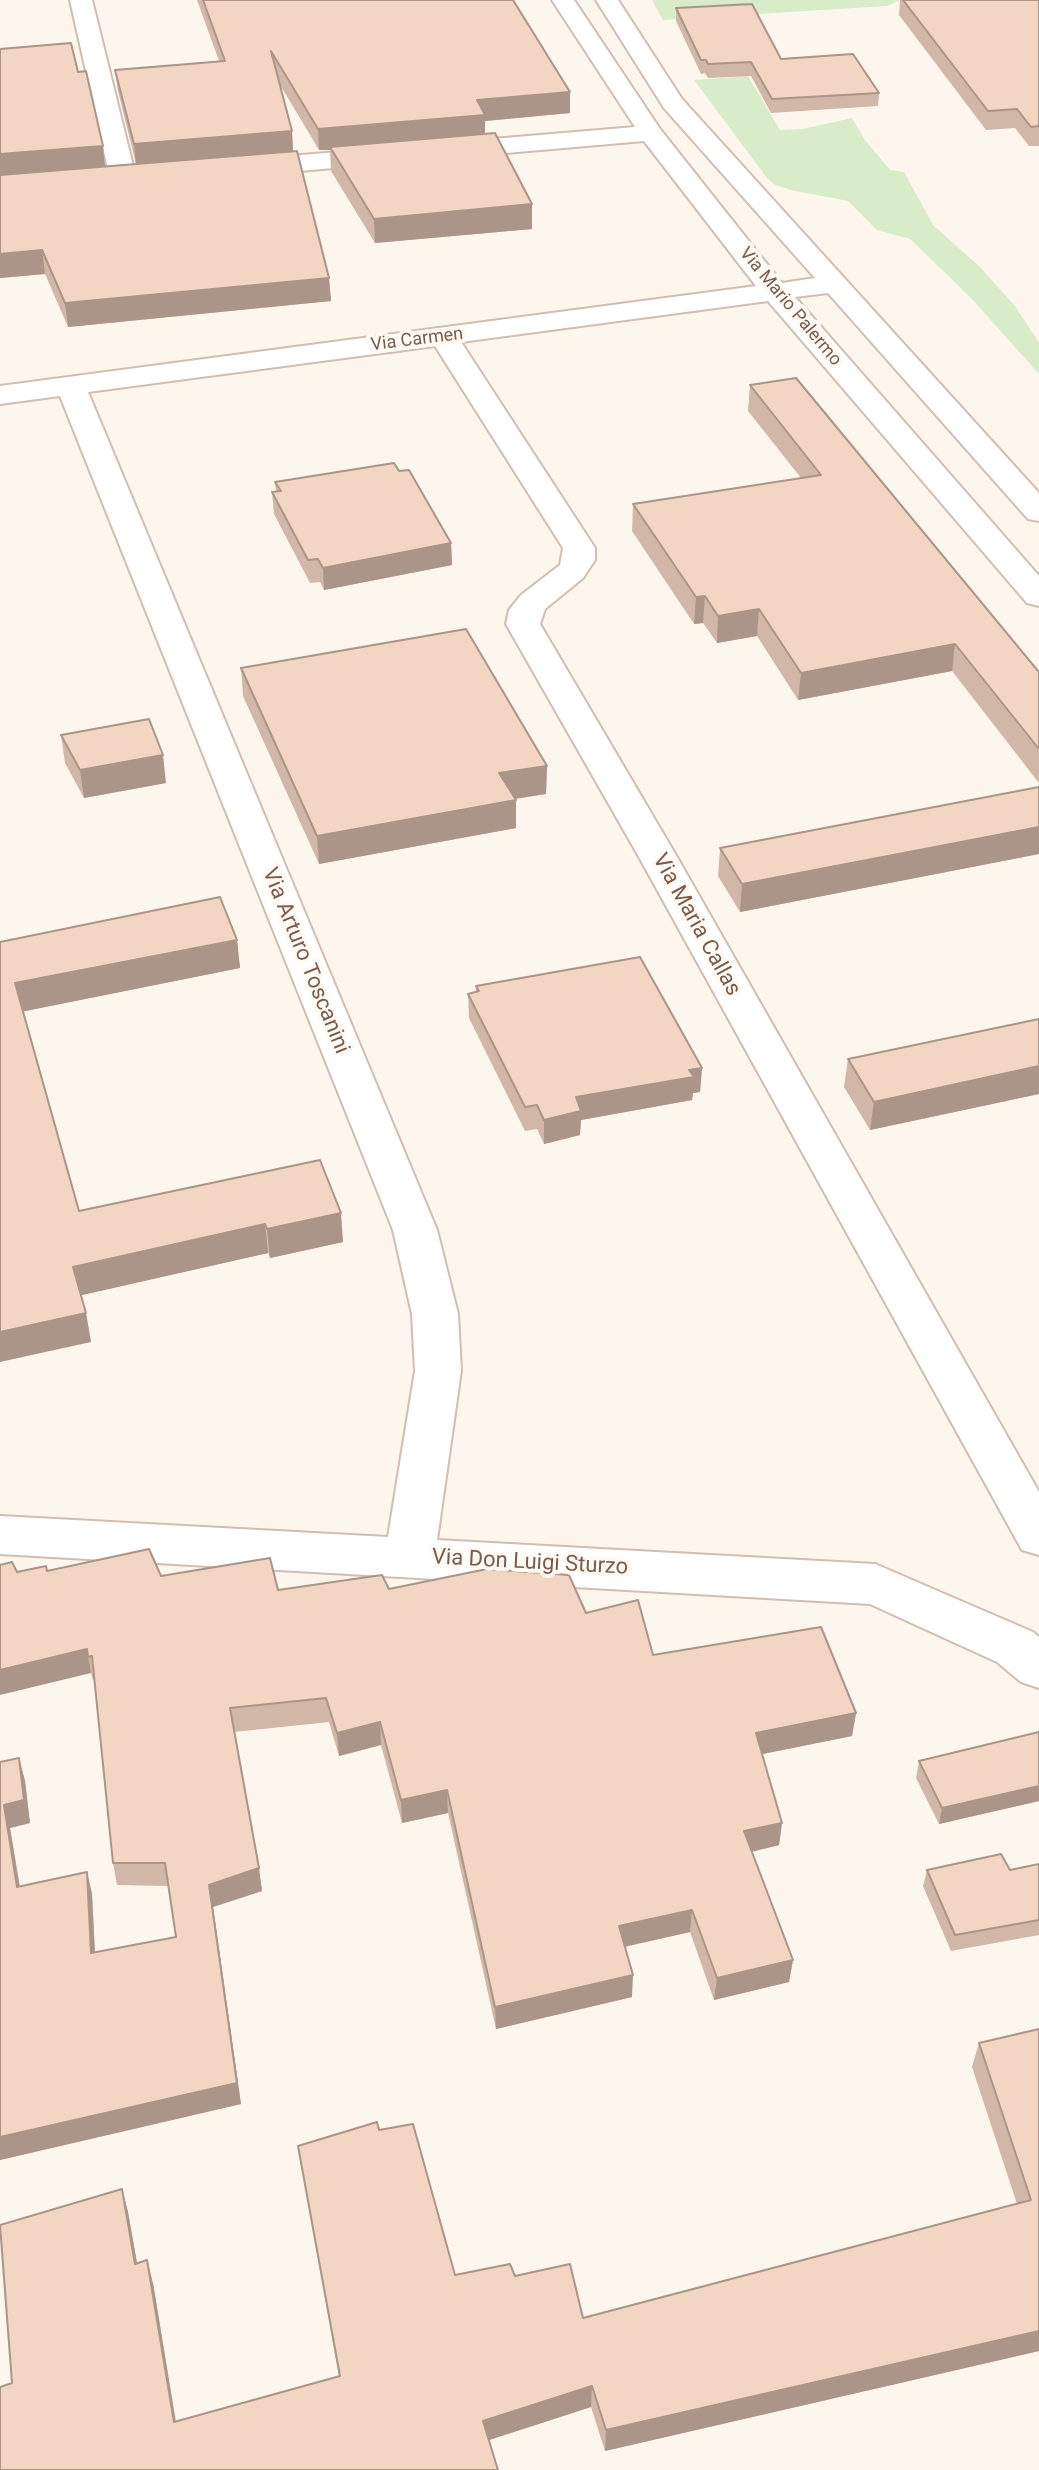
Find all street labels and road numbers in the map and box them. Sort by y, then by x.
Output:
street label: Via Mario Palermo [734,243,846,371]
street label: Via Carmen [370,324,464,356]
street label: Via Maria Callas [646,849,746,1001]
street label: Via Arturo Toscanini [256,864,354,1058]
street label: Via Don Luigi Sturzo [431,1545,629,1581]

